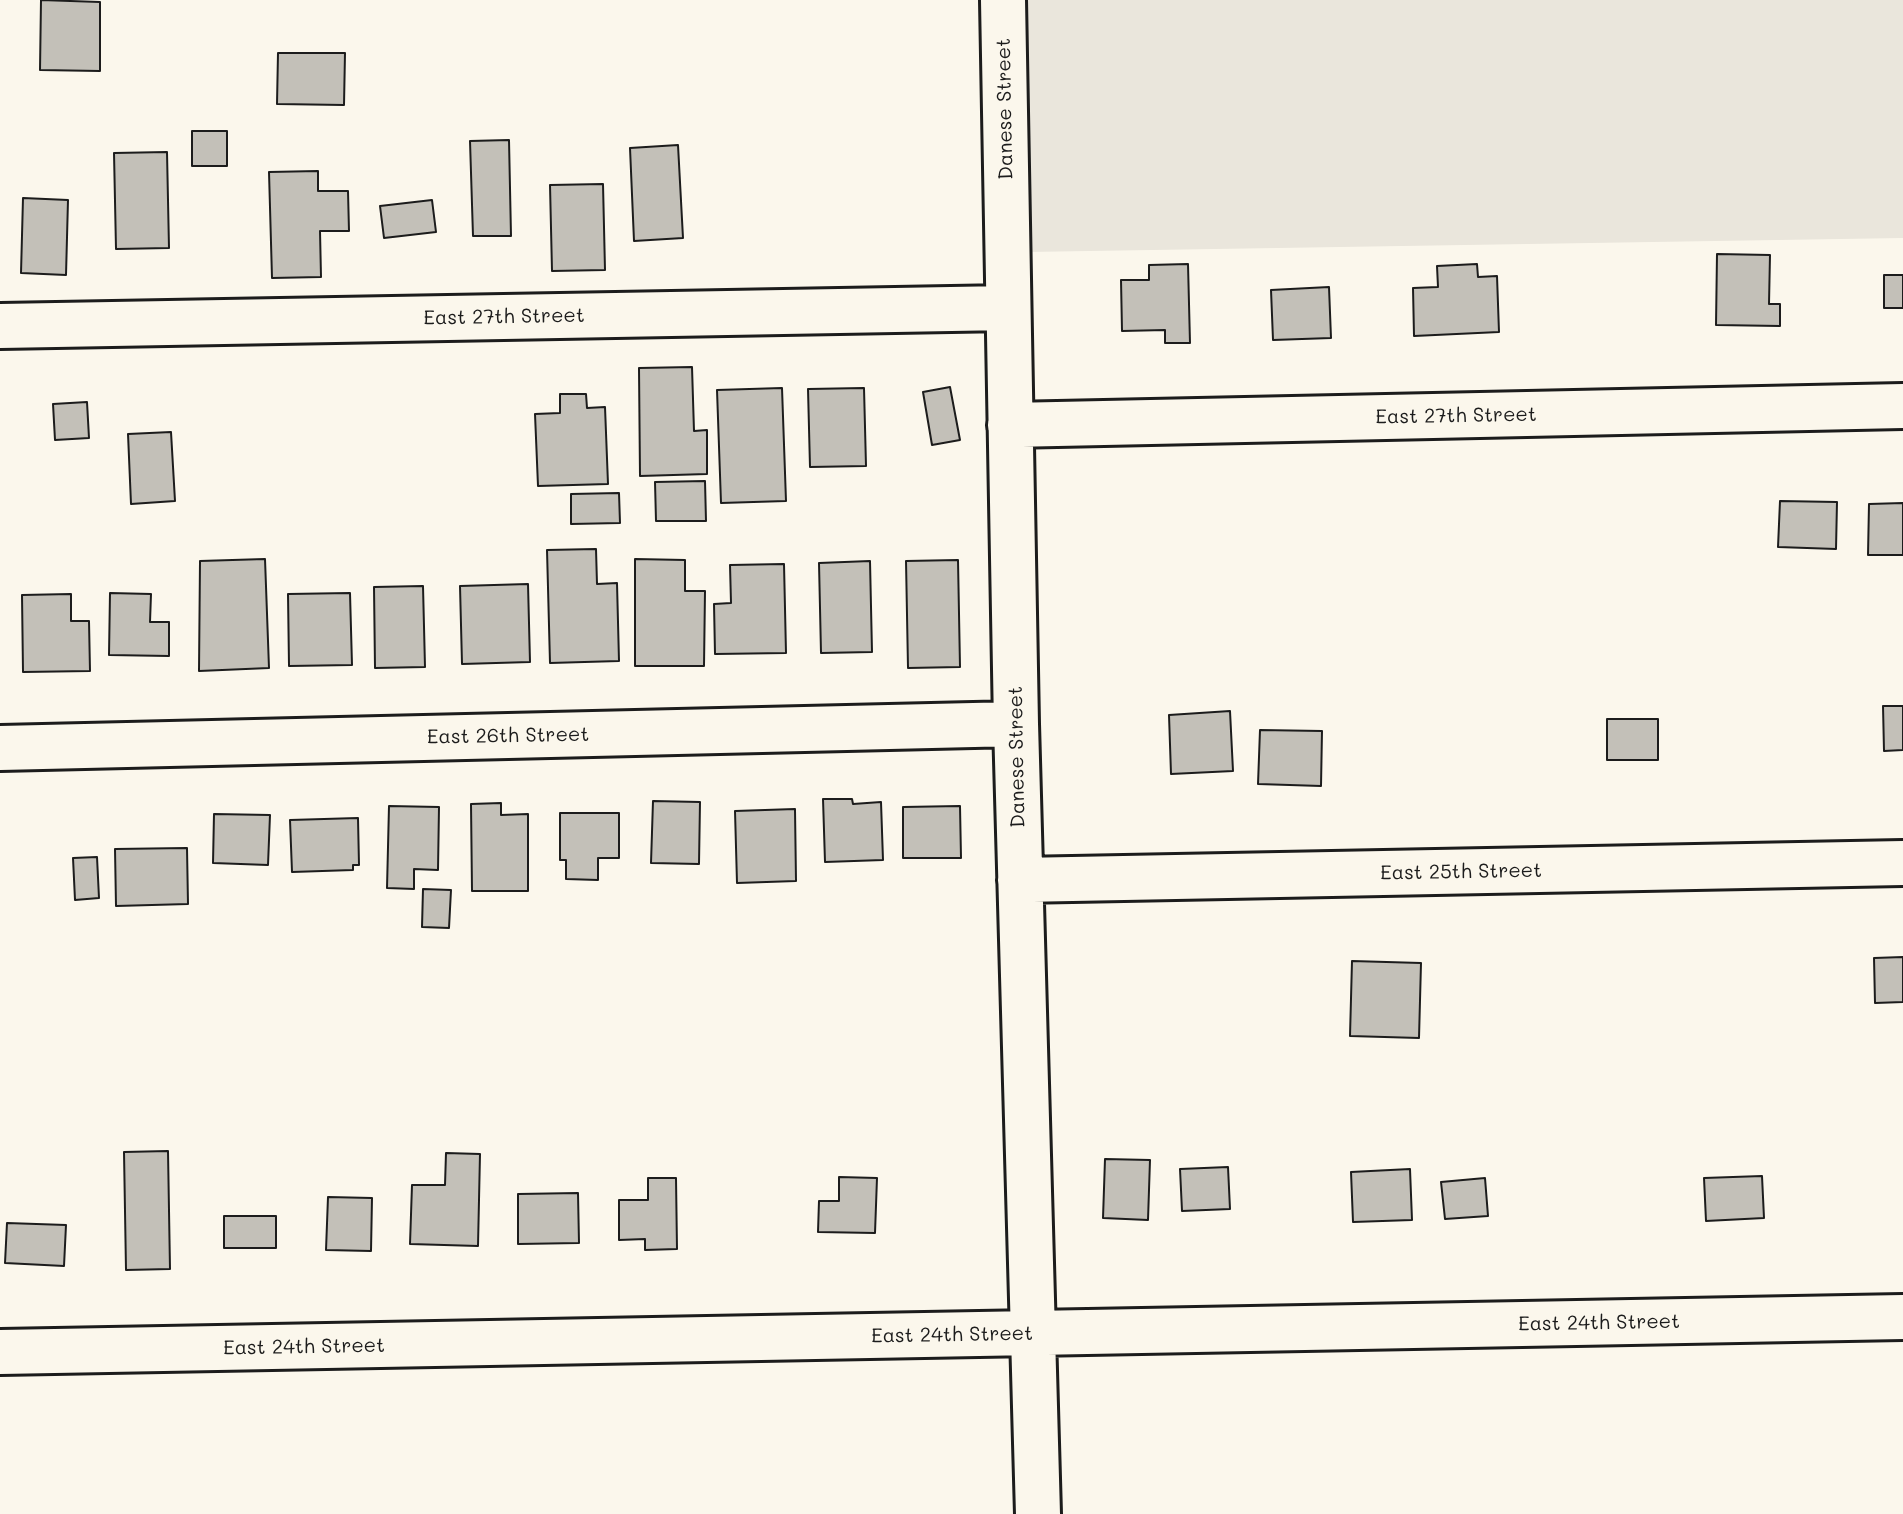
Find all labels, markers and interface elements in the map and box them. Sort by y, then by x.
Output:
street label: Danese Street [992,38,1018,180]
street label: East 27th Street [423,304,585,330]
street label: East 27th Street [1375,403,1537,429]
street label: Danese Street [1004,686,1030,828]
street label: East 26th Street [427,723,589,749]
street label: East 25th Street [1380,859,1542,885]
street label: East 24th Street [1518,1310,1680,1336]
street label: East 24th Street [871,1322,1033,1348]
street label: East 24th Street [223,1334,385,1360]

